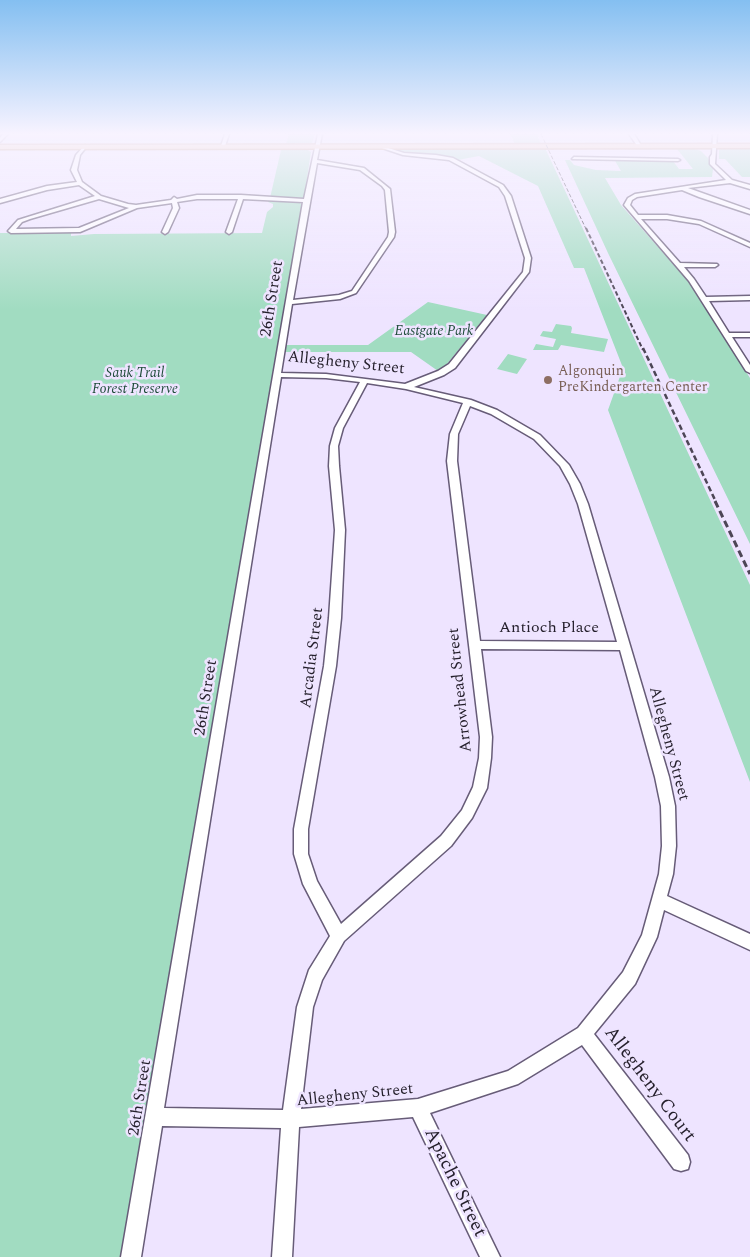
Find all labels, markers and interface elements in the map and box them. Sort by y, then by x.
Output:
street label: 26th Street [257,259,289,339]
park label: Eastgate Park [395,324,473,340]
street label: Allegheny Street [287,348,405,380]
place label: Algonquin PreKindergarten Center [558,364,707,397]
park label: Sauk Trail Forest Preserve [92,366,178,398]
marker: Algonquin PreKindergarten Center [542,374,554,386]
street label: Arcadia Street [297,606,329,710]
street label: Antioch Place [499,619,599,639]
street label: Arrowhead Street [445,627,477,753]
street label: 26th Street [191,658,223,738]
street label: Allegheny Street [644,685,692,803]
street label: Allegheny Court [598,1023,700,1147]
street label: 26th Street [125,1058,157,1138]
street label: Allegheny Street [296,1080,414,1112]
street label: Apache Street [418,1125,490,1241]

